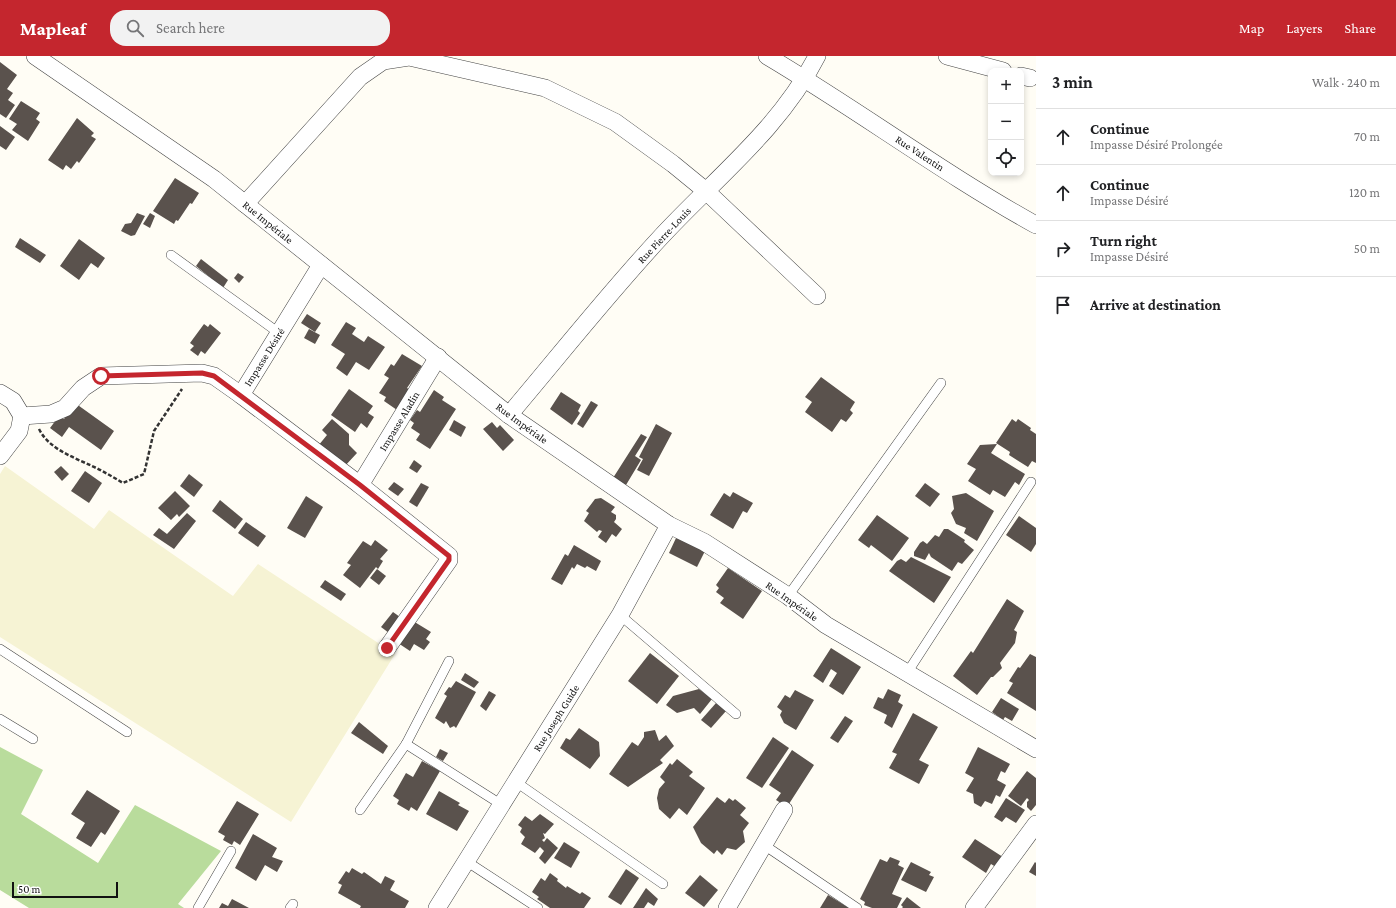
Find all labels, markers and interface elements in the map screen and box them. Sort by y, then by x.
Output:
search box [110,10,390,46]
icon: search [124,17,146,39]
text: Mapleaf [20,18,86,39]
text: Search here [156,20,225,36]
text: Map [1239,20,1264,36]
text: Layers [1286,20,1323,36]
text: Share [1345,20,1376,36]
map controls [988,68,1024,176]
button: + [988,68,1024,104]
text: 3 min [1052,73,1093,92]
text: Walk · 240 m [1312,75,1380,90]
button: − [988,104,1024,140]
text: Continue [1090,121,1149,137]
icon: ahead [1052,126,1074,148]
text: 70 m [1354,129,1380,144]
street label: Rue Valentin [893,133,947,173]
text: Impasse Désiré Prolongée [1090,137,1223,152]
button: locate [988,140,1024,176]
text: Continue [1090,177,1149,193]
icon: ahead [1052,182,1074,204]
text: 120 m [1349,185,1380,200]
text: Impasse Désiré [1090,193,1169,208]
street label: Rue Impériale [240,198,296,247]
street label: Rue Pierre-Louis [635,204,693,266]
text: Turn right [1090,233,1157,249]
icon: right [1052,238,1074,260]
text: 50 m [1354,241,1380,256]
text: Impasse Désiré [1090,249,1169,264]
icon: arrive [1052,294,1074,316]
text: Arrive at destination [1090,297,1221,313]
street label: Impasse Désiré [241,326,288,389]
route start [92,367,110,385]
street label: Impasse Aladin [377,389,422,453]
street label: Rue Impériale [493,400,550,447]
street label: Rue Impériale [763,579,821,624]
route end [378,639,396,657]
street label: Rue Joseph Guide [531,682,582,754]
scale bar [12,880,118,899]
text: 50 m [18,883,40,895]

